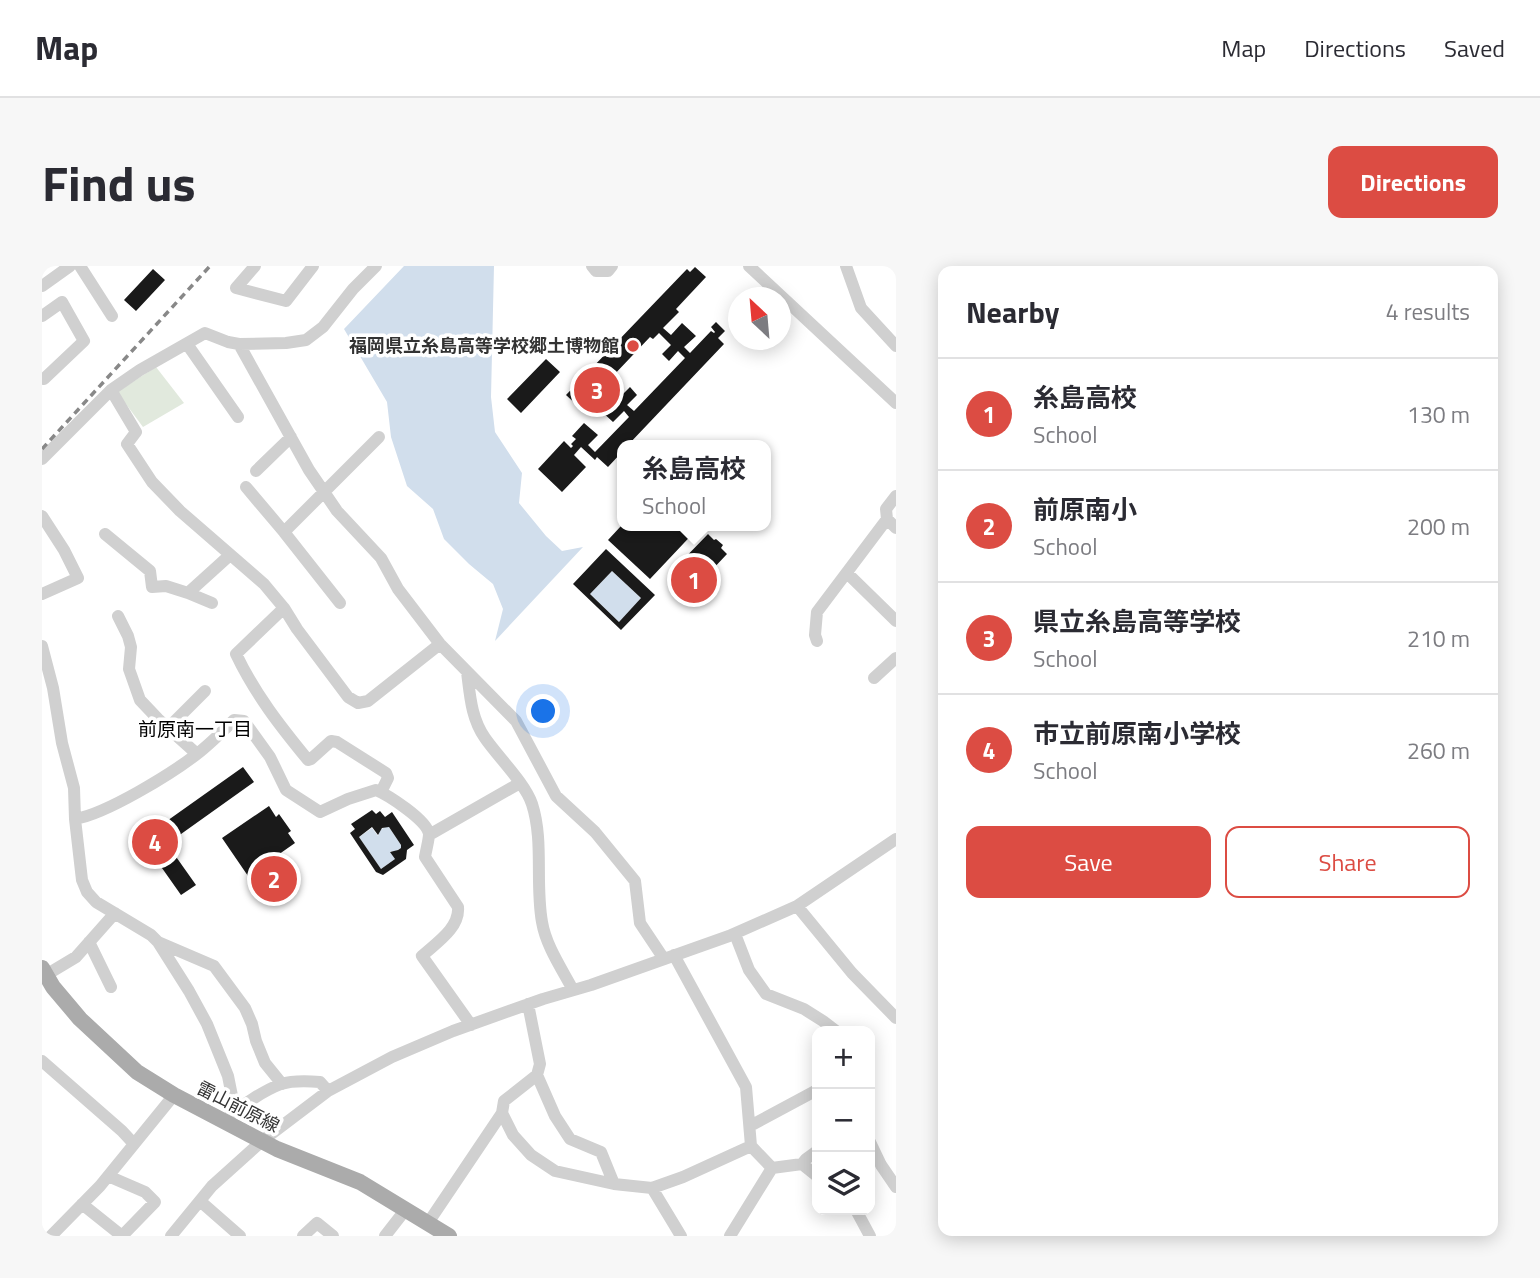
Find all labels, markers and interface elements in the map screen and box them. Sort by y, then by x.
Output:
text: Map [35,23,98,73]
text: Map [1221,30,1266,66]
text: Directions [1304,30,1406,66]
text: Saved [1444,30,1505,66]
text: Find us [42,145,196,220]
button: Directions [1328,146,1498,218]
north arrow [728,287,791,350]
text: Nearby [966,289,1059,335]
text: 4 results [1386,294,1470,329]
place label: 福岡県立糸島高等学校郷土博物館 [349,332,619,359]
marker: 福岡県立糸島高等学校郷土博物館 [625,338,641,354]
pin: 3 [574,364,620,416]
text: 糸島高校 [1033,378,1137,417]
text: 1 [983,397,995,432]
text: 130 m [1407,397,1470,432]
text: School [1033,417,1097,452]
popup [617,440,771,531]
text: 糸島高校 [642,449,746,488]
text: School [642,488,706,523]
text: 前原南小 [1033,490,1137,529]
text: 2 [983,509,995,544]
text: 200 m [1407,509,1470,544]
text: School [1033,529,1097,564]
pin: 1 [671,554,717,606]
text: 県立糸島高等学校 [1033,602,1241,641]
text: 3 [983,621,995,656]
text: 210 m [1407,621,1470,656]
text: School [1033,641,1097,676]
your location [526,694,560,728]
district label: 前原南一丁目 [138,714,252,743]
text: 市立前原南小学校 [1033,714,1241,753]
text: 4 [983,733,995,768]
text: 260 m [1407,733,1470,768]
text: School [1033,753,1097,788]
pin: 4 [132,816,178,868]
button: Save [966,826,1211,898]
button: Share [1225,826,1470,898]
pin: 2 [251,853,297,905]
map controls [812,1026,875,1215]
button: + [812,1026,875,1089]
street label: 雷山前原線 [192,1074,284,1139]
button: − [812,1089,875,1152]
button: layers [812,1152,875,1215]

